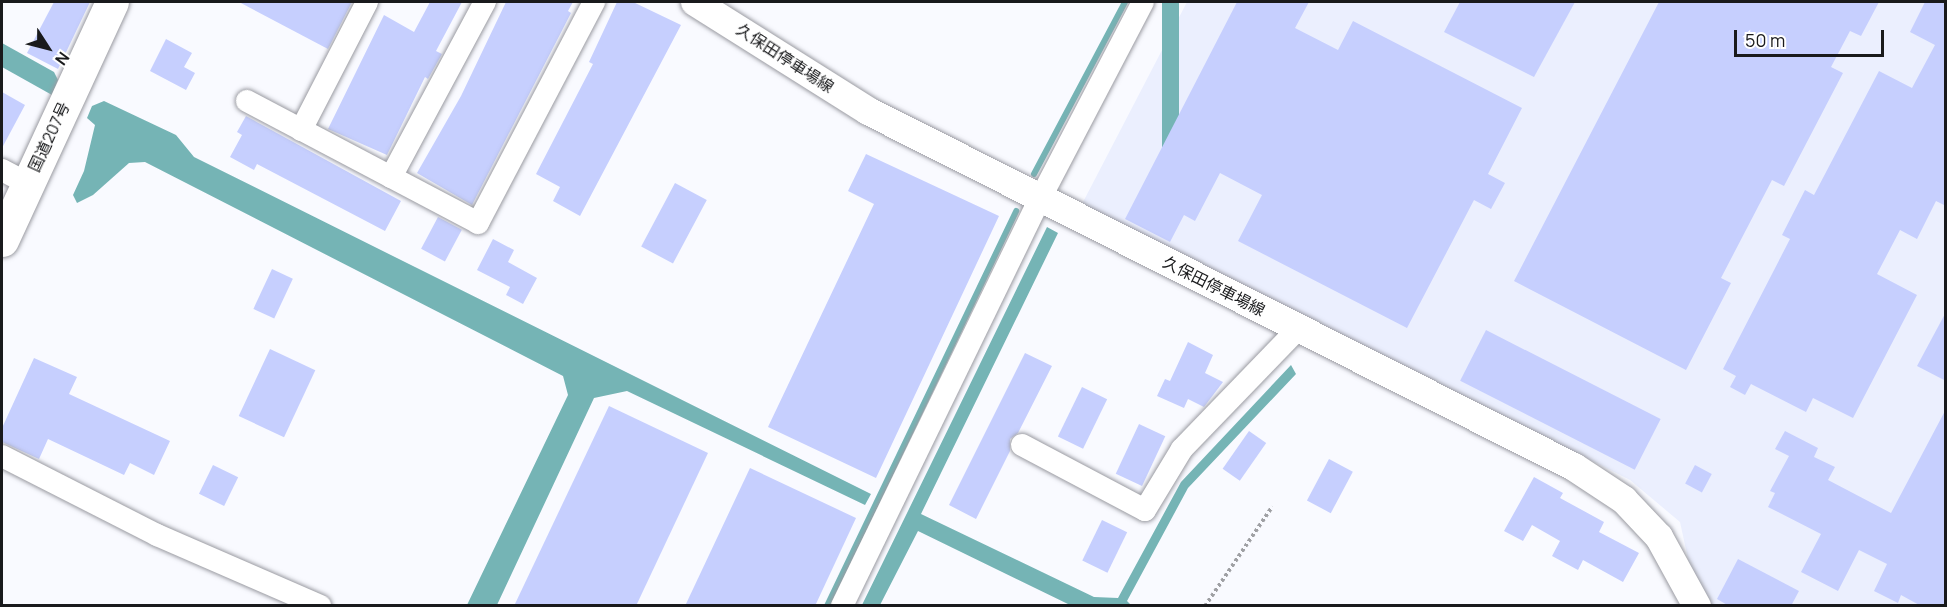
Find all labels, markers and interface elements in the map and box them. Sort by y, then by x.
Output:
north arrow [18,18,78,78]
scale bar [1737,18,1887,56]
street label: 久保田停車場線 [733,19,837,97]
text: 50 m [1745,28,1785,52]
text: N [50,47,75,70]
street label: 国道207号 [24,99,74,175]
street label: 久保田停車場線 [1160,252,1268,320]

